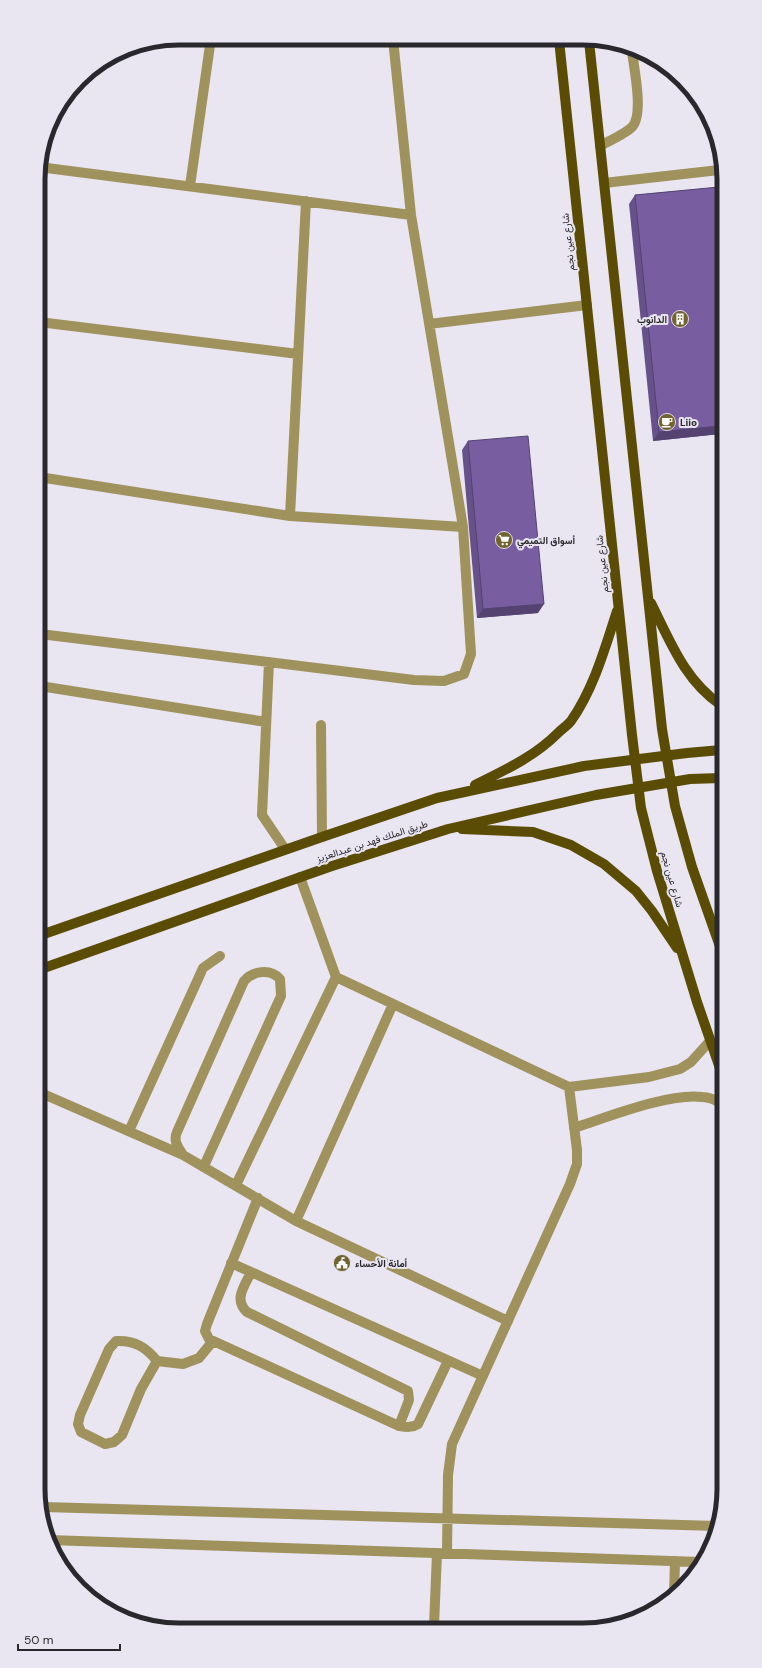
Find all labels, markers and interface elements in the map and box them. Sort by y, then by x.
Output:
street label: شارع عين نجم [559,212,577,271]
building icon: الدانوب [670,309,690,329]
place label: الدانوب [637,313,667,326]
cafe icon: Liio [657,412,677,432]
place label: Liio [680,416,697,429]
supermarket icon: أسواق التميمي [494,530,514,550]
place label: أسواق التميمي [517,534,576,549]
street label: شارع عين نجم [593,534,611,593]
street label: طريق الملك فهد بن عبدالعزيز [314,817,430,865]
street label: شارع عين نجم [658,849,686,909]
public building icon: أمانة الأحساء [332,1253,352,1273]
place label: أمانة الأحساء [355,1257,408,1270]
scale bar [18,1626,120,1652]
text: 50 m [24,1632,53,1648]

